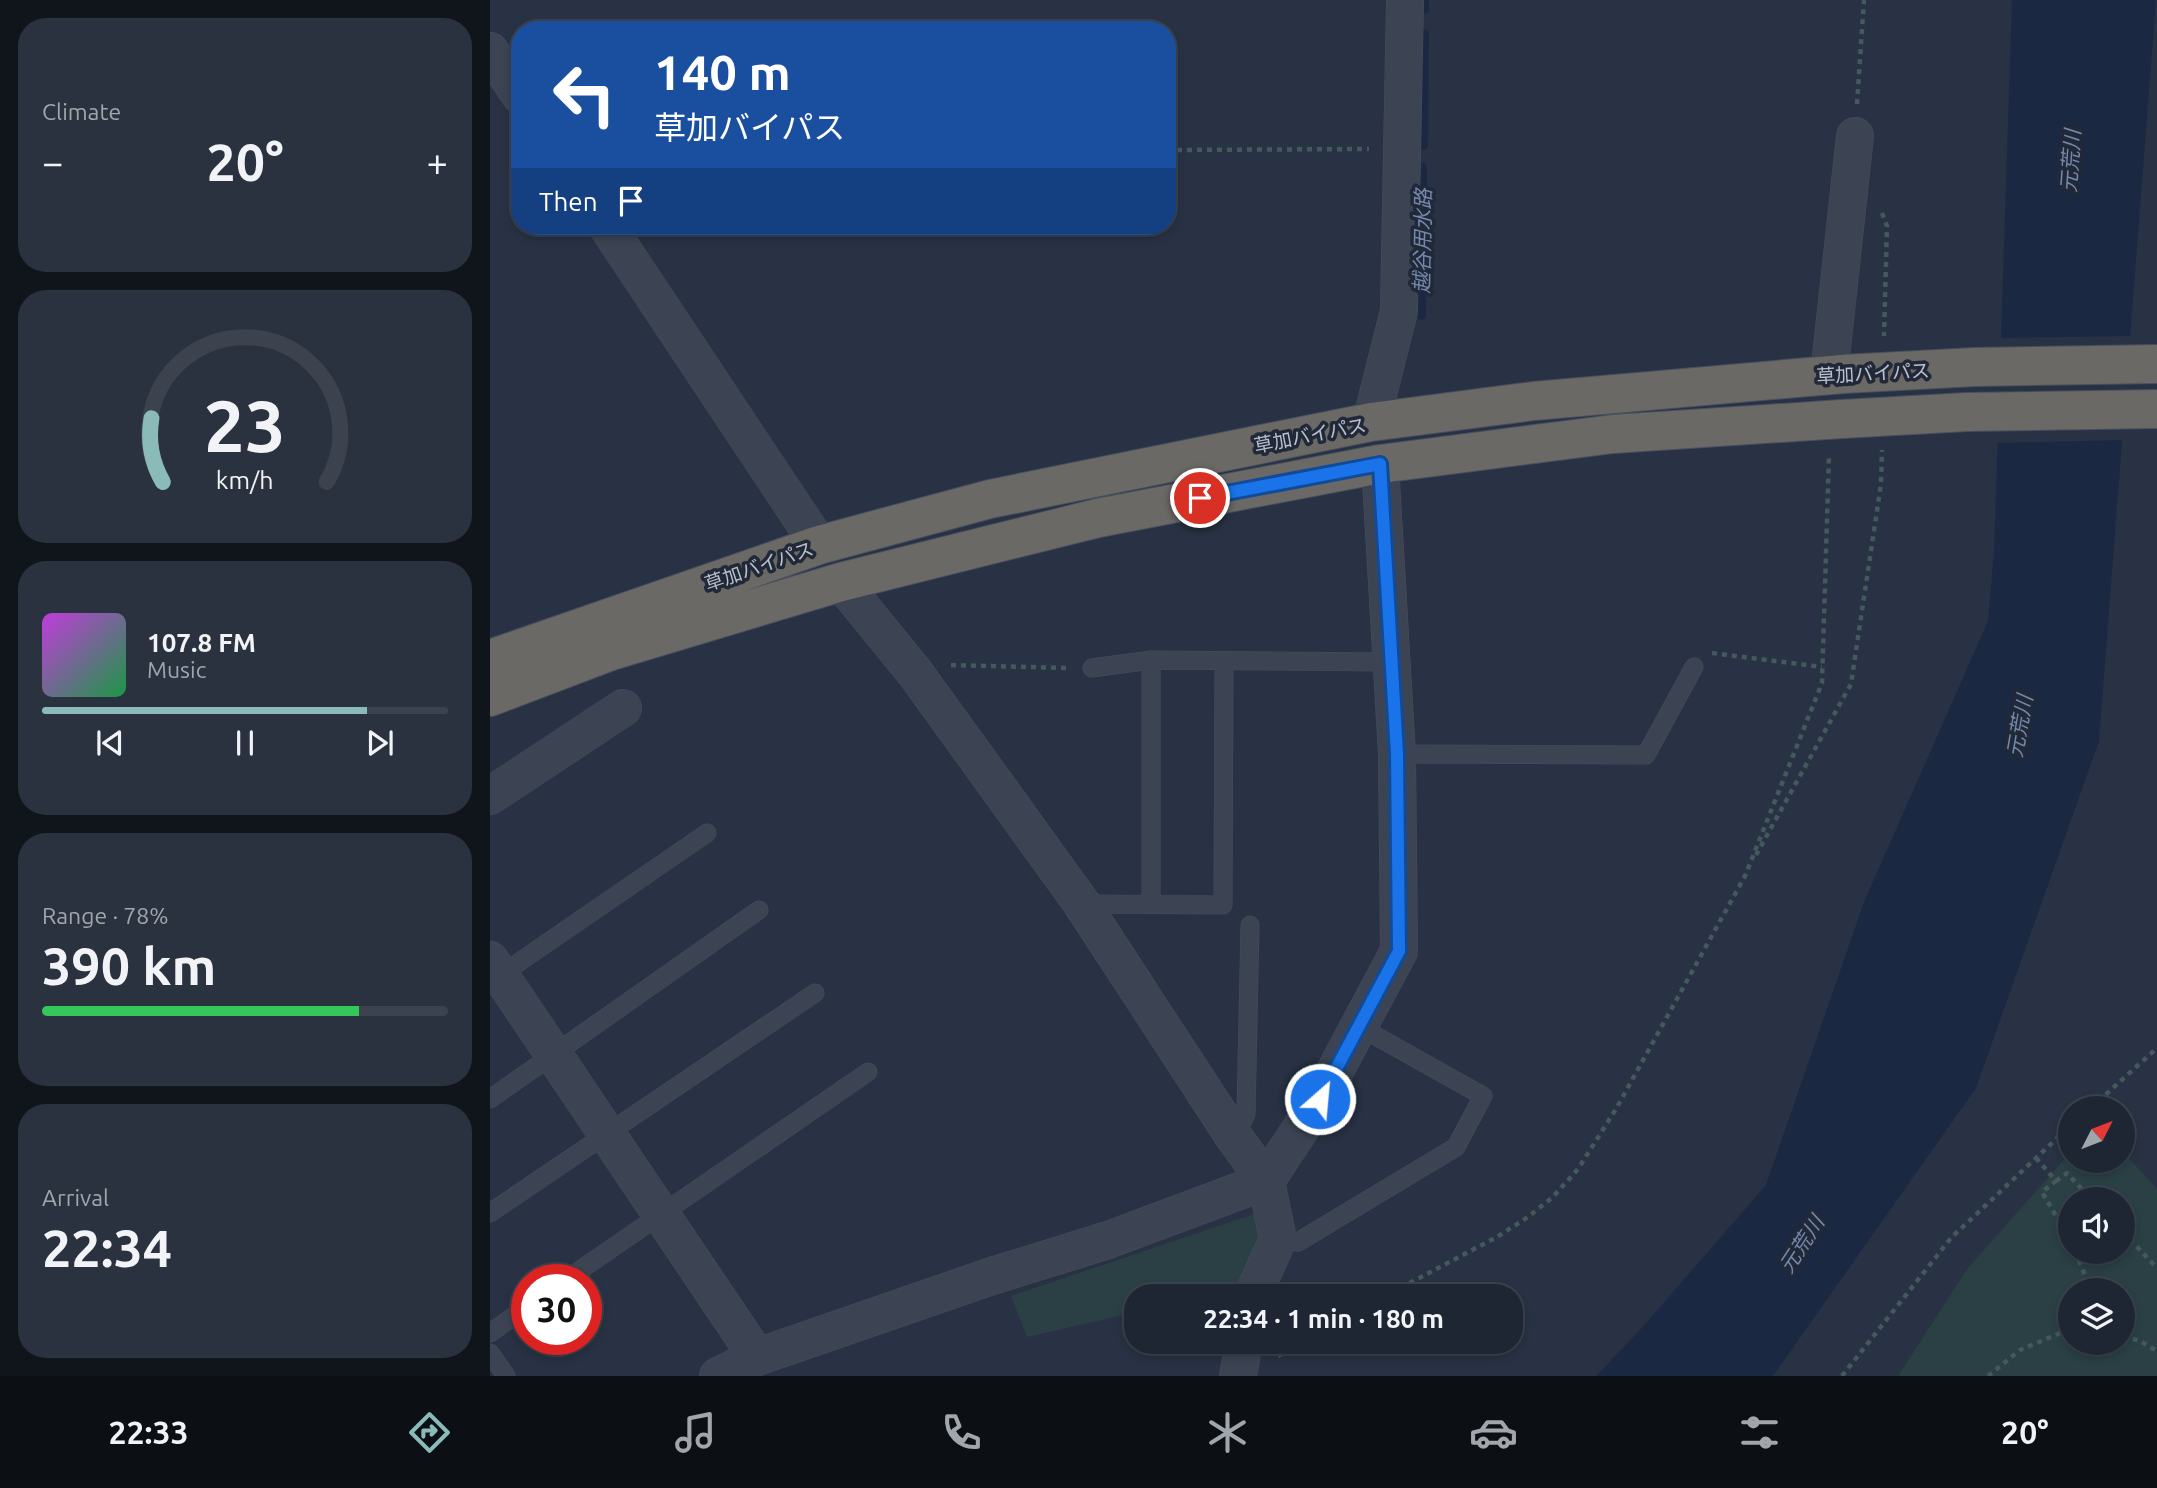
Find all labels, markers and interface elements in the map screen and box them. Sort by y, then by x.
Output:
text: 140 m [654,44,791,99]
icon: left [539,49,630,140]
text: Climate [42,99,121,124]
text: 草加バイパス [654,109,845,145]
water label: 元荒川 [2056,127,2084,193]
text: 20° [206,133,284,191]
text: − [42,141,63,183]
text: + [427,141,448,183]
icon: arrive [612,182,650,220]
water label: 越谷用水路 [1409,186,1435,294]
text: Then [539,187,598,216]
street label: 草加バイパス [1816,359,1930,387]
text: 23 [204,385,286,467]
street label: 草加バイパス [1252,413,1368,457]
text: km/h [216,466,274,494]
pin [1170,468,1230,528]
icon: arrive [1181,479,1219,517]
street label: 草加バイパス [702,537,816,595]
text: 107.8 FM [147,628,256,657]
text: Music [147,657,206,682]
water label: 元荒川 [2002,691,2037,759]
icon: previous [91,724,129,762]
icon: pause [226,724,264,762]
icon: next [361,724,399,762]
text: Range · 78% [42,903,169,928]
text: 390 km [42,937,216,995]
position arrow [1283,1062,1357,1136]
north arrow [2058,1096,2135,1172]
map controls [2058,1096,2135,1355]
text: Arrival [42,1185,109,1210]
button: sound [2058,1187,2135,1264]
water label: 元荒川 [1774,1209,1829,1277]
text: 22:34 [42,1219,172,1277]
speed limit sign: 30 [511,1264,602,1355]
button: layers [2058,1278,2135,1355]
text: 22:34 · 1 min · 180 m [1203,1304,1444,1333]
icon: directions [405,1408,454,1457]
icon: music [671,1408,720,1457]
icon: phone [937,1408,986,1457]
icon: climate [1203,1408,1252,1457]
icon: car [1469,1408,1518,1457]
icon: filters [1735,1408,1784,1457]
text: 22:33 [108,1414,189,1450]
text: 20° [2001,1414,2049,1450]

